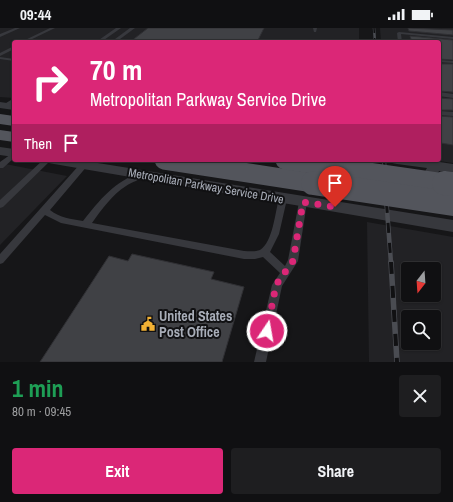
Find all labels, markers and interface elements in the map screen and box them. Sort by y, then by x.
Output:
text: 09:44 [20,4,51,25]
text: 70 m [90,51,142,89]
icon: right [24,56,76,108]
text: Metropolitan Parkway Service Drive [90,87,326,112]
icon: arrive [60,132,82,154]
text: Then [24,133,52,154]
street label: Metropolitan Parkway Service Drive [127,164,285,208]
pin [318,166,352,207]
icon: arrive [324,172,346,194]
north arrow [401,262,441,302]
map controls [401,262,441,350]
place label: United States Post Office [159,307,232,341]
position arrow [246,310,288,352]
button: search [401,310,441,350]
public building icon: United States Post Office [140,316,156,332]
text: 1 min [12,372,63,404]
button: close [399,375,441,417]
text: 80 m · 09:45 [12,403,71,420]
button: Exit [12,448,223,494]
button: Share [231,448,441,494]

